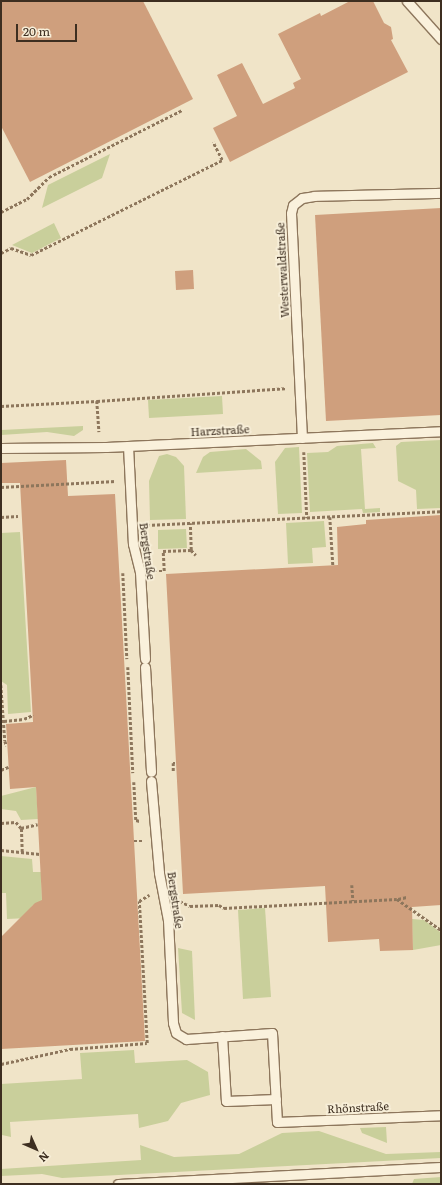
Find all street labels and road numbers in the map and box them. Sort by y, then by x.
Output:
street label: Westerwaldstraße [273,222,291,318]
street label: Harzstraße [190,422,250,438]
street label: Bergstraße [137,522,159,580]
street label: Bergstraße [165,871,187,929]
street label: Rhönstraße [327,1099,389,1115]

